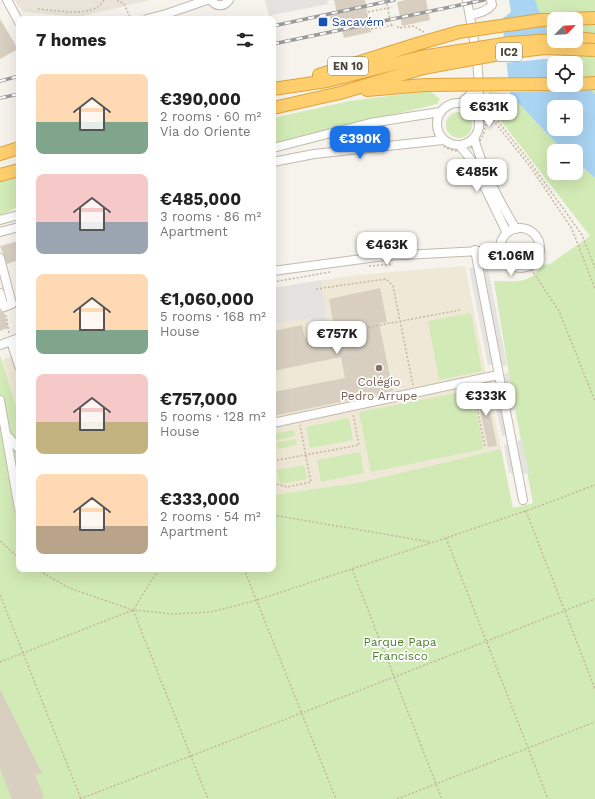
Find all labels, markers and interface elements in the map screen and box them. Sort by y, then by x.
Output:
north arrow [547,12,583,48]
map controls [547,12,583,180]
place label: Sacavém [332,15,384,29]
marker: Sacavém [317,16,329,28]
icon: filters [234,29,256,51]
text: 7 homes [36,30,106,50]
road number: IC2 [496,43,522,61]
button: locate [547,56,583,92]
road number: EN 10 [328,57,368,75]
text: €390,000 [160,89,241,109]
icon: home [68,90,116,138]
pin: €631K [461,94,517,128]
text: €631K [469,99,509,114]
button: + [547,100,583,136]
text: 2 rooms · 60 m² [160,109,261,124]
text: Via do Oriente [160,124,251,139]
pin: €390K [332,126,388,160]
text: €390K [339,131,381,146]
button: − [547,144,583,180]
pin: €485K [449,159,505,193]
text: €485K [456,164,498,179]
text: €485,000 [160,189,241,209]
icon: home [68,190,116,238]
text: 3 rooms · 86 m² [160,209,261,224]
text: Apartment [160,224,228,239]
pin: €463K [359,232,415,266]
text: €463K [366,237,408,252]
pin: €1.06M [478,243,544,277]
text: €1.06M [488,248,534,263]
text: €1,060,000 [160,289,254,309]
icon: home [68,290,116,338]
text: 5 rooms · 168 m² [160,309,266,324]
pin: €757K [309,321,365,355]
text: House [160,324,200,339]
text: €757K [317,326,357,341]
marker: Colégio Pedro Arrupe [374,363,384,373]
place label: Colégio Pedro Arrupe [341,375,417,403]
pin: €333K [458,383,514,417]
text: €333K [465,388,507,403]
text: €757,000 [160,389,237,409]
icon: home [68,390,116,438]
text: 5 rooms · 128 m² [160,409,266,424]
text: House [160,424,200,439]
text: €333,000 [160,489,240,509]
icon: home [68,490,116,538]
text: 2 rooms · 54 m² [160,509,261,524]
text: Apartment [160,524,228,539]
park label: Parque Papa Francisco [363,635,437,663]

